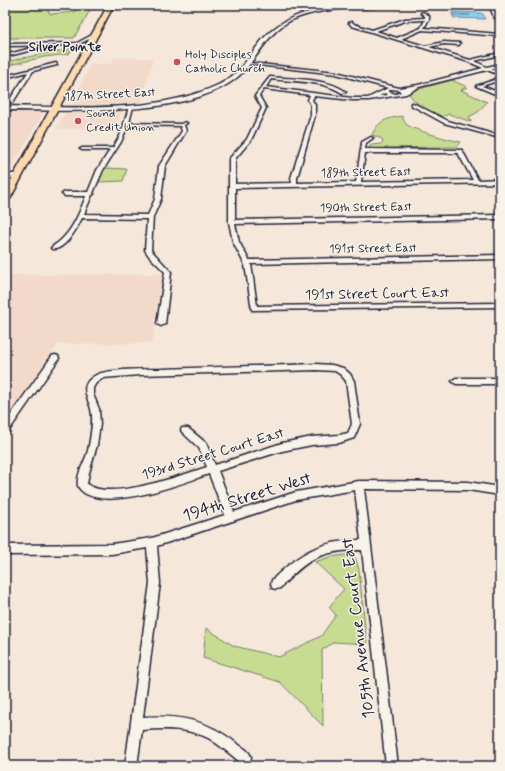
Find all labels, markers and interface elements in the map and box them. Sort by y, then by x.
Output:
district label: Silver Pointe [29,39,101,56]
place label: Holy Disciples Catholic Church [185,47,265,77]
marker: Holy Disciples Catholic Church [172,57,182,67]
street label: 187th Street East [64,85,157,105]
place label: Sound Credit Union [86,106,156,136]
marker: Sound Credit Union [73,116,83,126]
street label: 189th Street East [321,164,412,182]
street label: 190th Street East [320,199,413,217]
street label: 191st Street East [329,240,418,258]
street label: 191st Street Court East [305,284,450,304]
street label: 193rd Street Court East [140,424,287,484]
street label: 194th Street West [180,467,314,527]
street label: 105th Avenue Court East [336,536,380,720]

